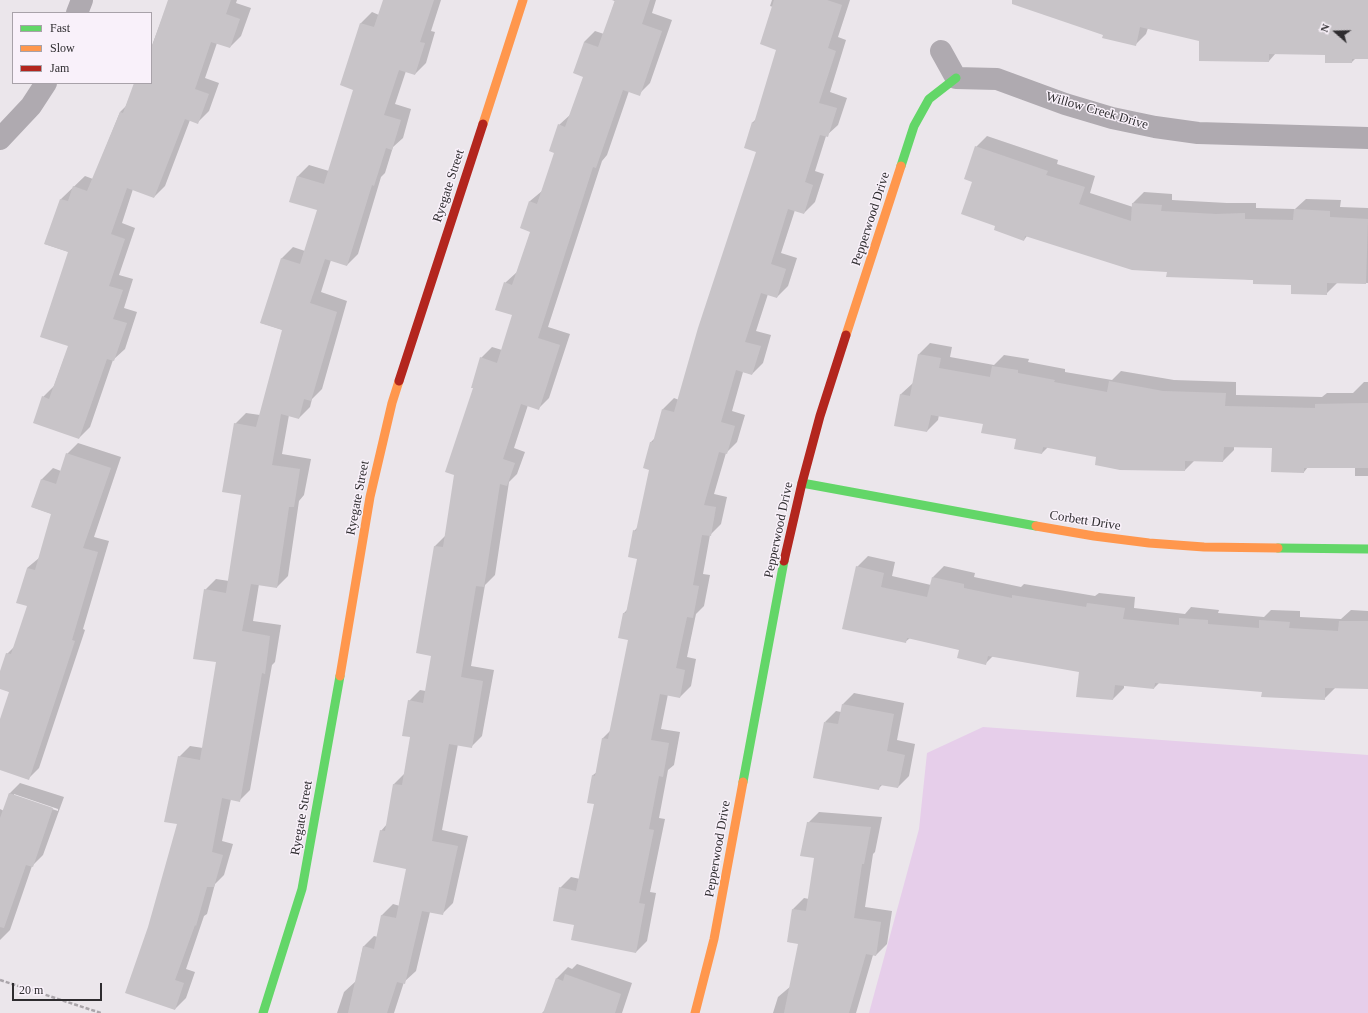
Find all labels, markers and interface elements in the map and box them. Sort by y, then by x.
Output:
legend [12,12,152,84]
north arrow [1316,12,1356,52]
text: Fast [50,21,70,35]
text: N [1318,22,1332,34]
text: Slow [50,41,75,55]
text: Jam [50,61,69,75]
street label: Willow Creek Drive [1044,89,1150,133]
street label: Ryegate Street [430,148,468,224]
street label: Pepperwood Drive [848,170,894,268]
street label: Ryegate Street [343,459,373,537]
street label: Pepperwood Drive [761,481,797,579]
street label: Corbett Drive [1048,508,1122,534]
street label: Ryegate Street [288,779,316,857]
street label: Pepperwood Drive [702,799,734,899]
scale bar [14,975,104,1001]
text: 20 m [19,983,43,997]

